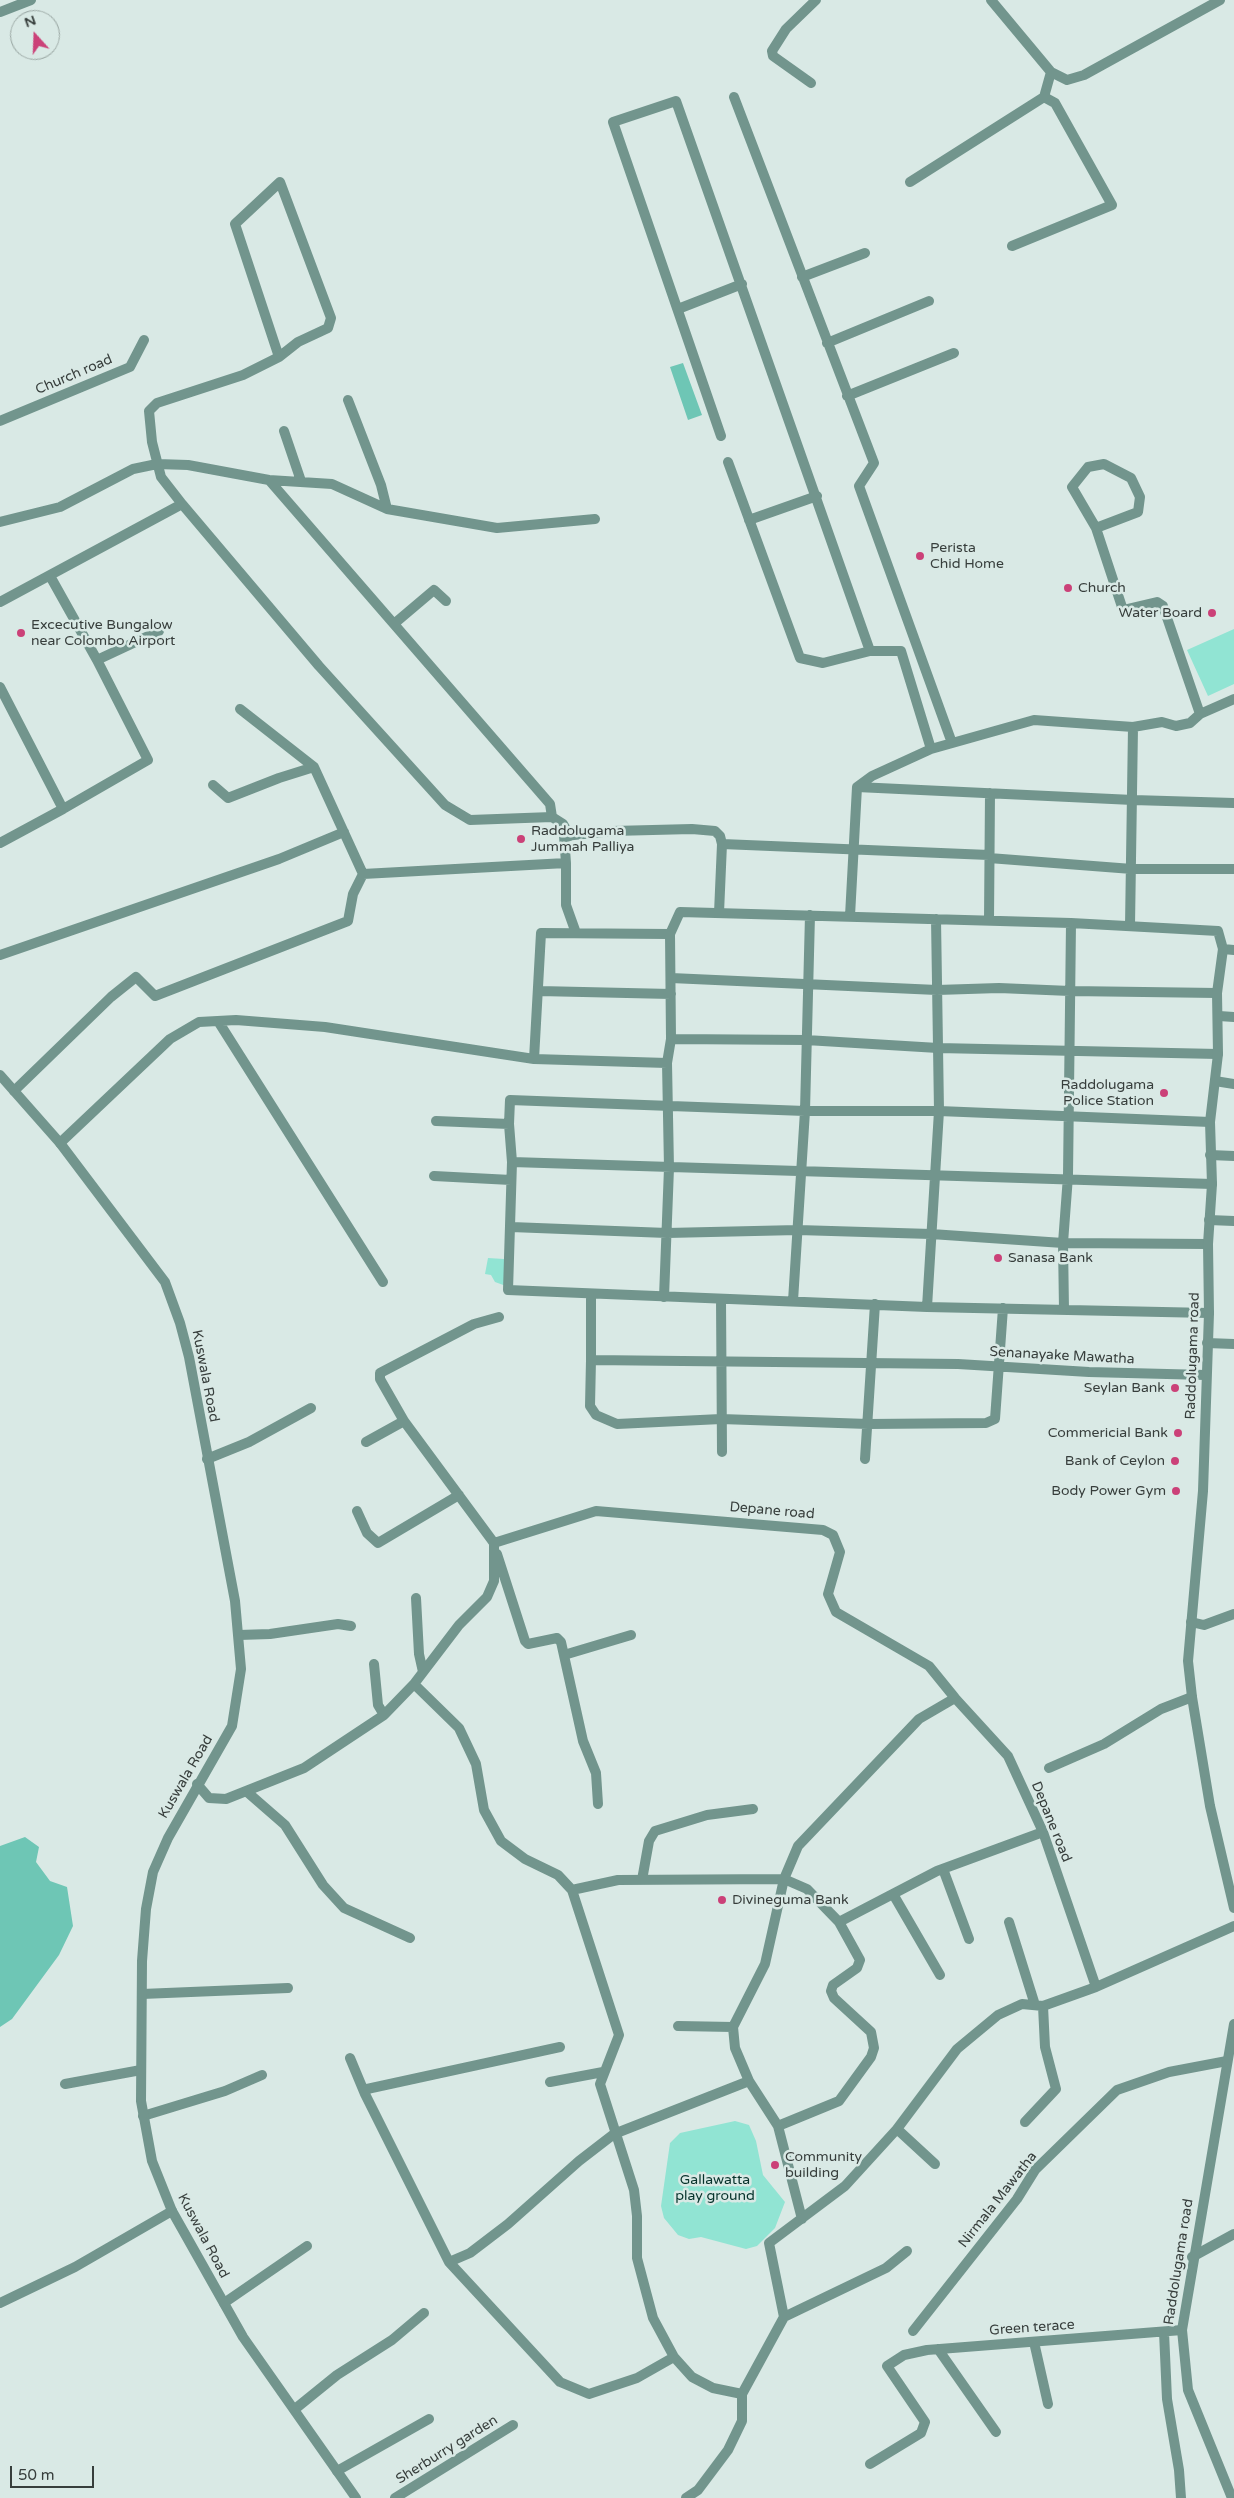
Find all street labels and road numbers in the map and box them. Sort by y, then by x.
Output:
street label: Church road [33,351,115,399]
street label: Raddolugama road [1182,1292,1204,1420]
street label: Kuswala Road [188,1328,222,1424]
street label: Senanayake Mawatha [989,1344,1135,1368]
street label: Depane road [729,1499,815,1523]
street label: Kuswala Road [155,1732,217,1822]
street label: Depane road [1027,1779,1075,1865]
street label: Nirmala Mawatha [955,2149,1041,2251]
street label: Kuswala Road [174,2191,232,2281]
street label: Raddolugama road [1161,2198,1197,2326]
street label: Green terace [989,2317,1075,2339]
street label: Sherburry garden [393,2412,501,2488]

